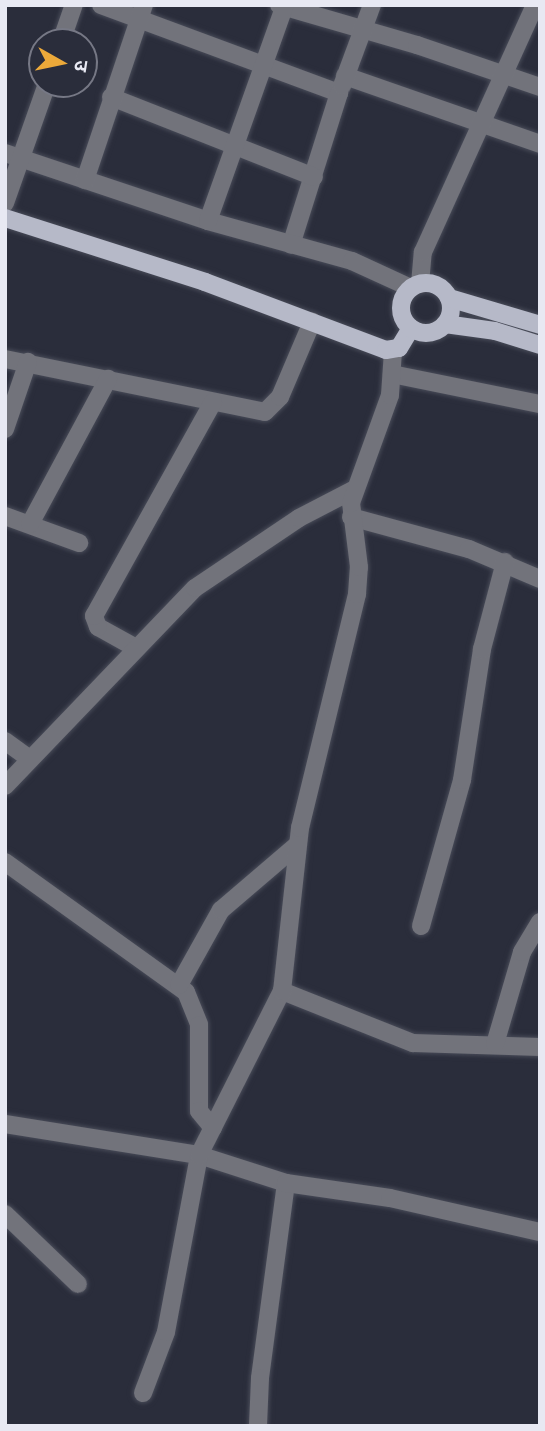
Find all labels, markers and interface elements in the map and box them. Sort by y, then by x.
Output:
north arrow [28,28,98,98]
text: उ [68,58,95,73]

